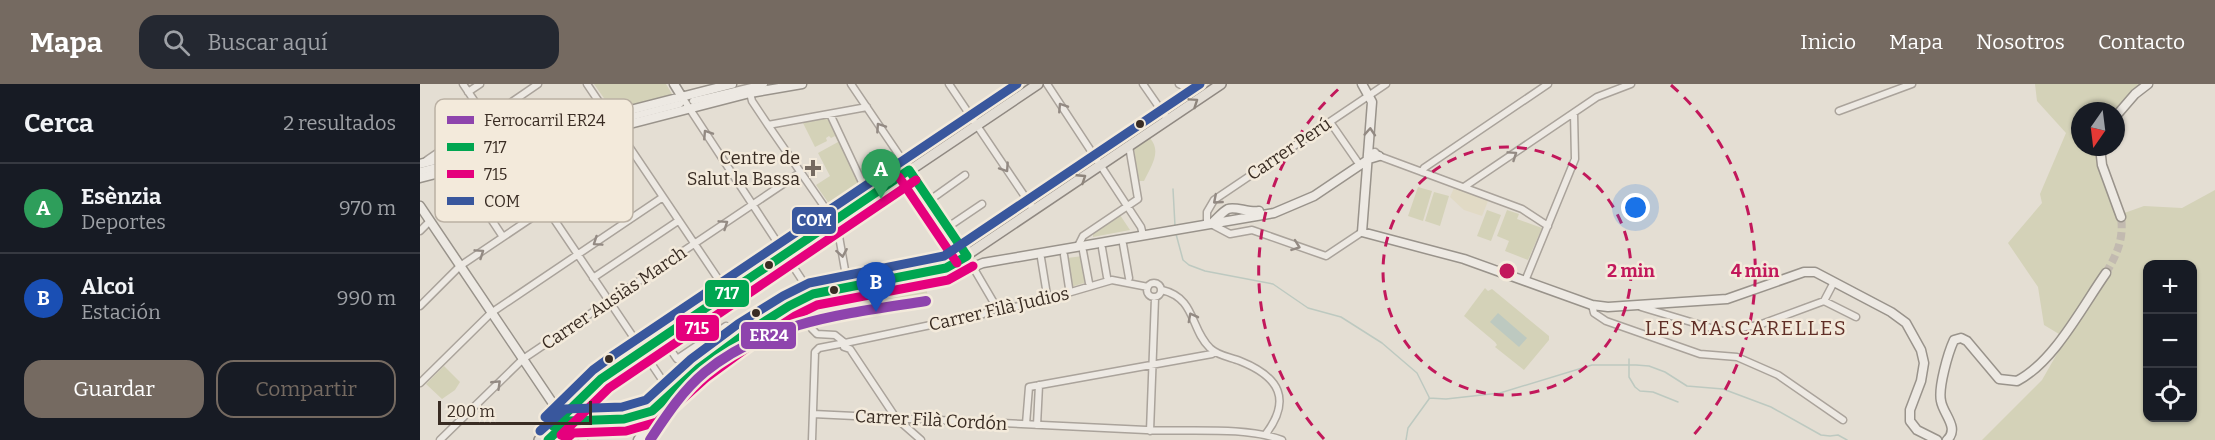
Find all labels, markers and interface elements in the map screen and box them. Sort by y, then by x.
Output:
search box [139,15,559,69]
text: Mapa [30,26,103,59]
icon: search [160,26,193,59]
text: Buscar aquí [208,29,327,56]
text: Inicio [1800,29,1856,55]
text: Mapa [1889,29,1943,55]
text: Nosotros [1976,29,2065,55]
text: Contacto [2098,29,2185,55]
one-way arrow [1188,98,1199,109]
legend [435,99,633,222]
north arrow [2071,102,2125,156]
one-way arrow [1058,103,1069,114]
text: Cerca [24,108,94,139]
text: 2 resultados [283,111,396,135]
text: Ferrocarril ER24 [484,111,606,130]
street label: Carrer Perú [1243,113,1335,185]
unlabelled marker [1134,118,1146,130]
one-way arrow [876,123,887,134]
one-way arrow [1364,127,1377,136]
one-way arrow [703,130,714,141]
text: 717 [484,138,507,157]
place label: Centre de Salut la Bassa [687,147,800,190]
pin: A [862,150,900,199]
one-way arrow [1506,151,1517,162]
marker: Centre de Salut la Bassa [804,159,822,177]
one-way arrow [998,161,1009,172]
text: 715 [484,165,507,184]
one-way arrow [1076,174,1087,185]
text: Esènzia [81,183,161,210]
text: COM [484,192,520,211]
one-way arrow [1213,192,1224,203]
your location [1621,193,1650,222]
text: A [36,196,51,220]
text: 970 m [339,196,396,220]
line badge: COM [791,206,837,235]
text: Deportes [81,210,166,234]
text: COM [796,211,832,230]
one-way arrow [718,220,729,231]
one-way arrow [592,235,603,246]
one-way arrow [1290,239,1301,252]
street label: Carrer Ausiàs March [537,241,691,355]
one-way arrow [836,248,848,258]
one-way arrow [473,249,484,260]
unlabelled marker [763,259,775,271]
text: 2 min [1607,260,1655,282]
text: 4 min [1731,260,1780,282]
map controls [2143,260,2197,422]
button: + [2143,260,2197,314]
centre of rings [1497,261,1517,281]
pin: B [856,262,896,312]
text: Alcoi [81,273,134,300]
line badge: 717 [704,279,750,308]
street label: Carrer Filà Judios [927,282,1071,336]
text: 717 [715,284,739,303]
unlabelled marker [828,284,840,296]
text: B [37,286,50,310]
text: 990 m [337,286,396,310]
text: Estación [81,300,161,324]
unlabelled marker [750,307,762,319]
one-way arrow [1188,312,1200,323]
line badge: 715 [675,314,720,342]
button: − [2143,314,2197,368]
district label: LES MASCARELLES [1645,316,1847,340]
text: 715 [685,319,709,338]
line badge: ER24 [740,321,797,350]
text: ER24 [749,326,789,345]
unlabelled marker [603,353,615,365]
button: Guardar [24,360,204,418]
button: Compartir [216,360,396,418]
button: locate [2143,368,2197,422]
one-way arrow [490,381,501,392]
scale bar [438,398,592,426]
text: 200 m [447,402,495,421]
street label: Carrer Filà Cordón [854,405,1008,435]

